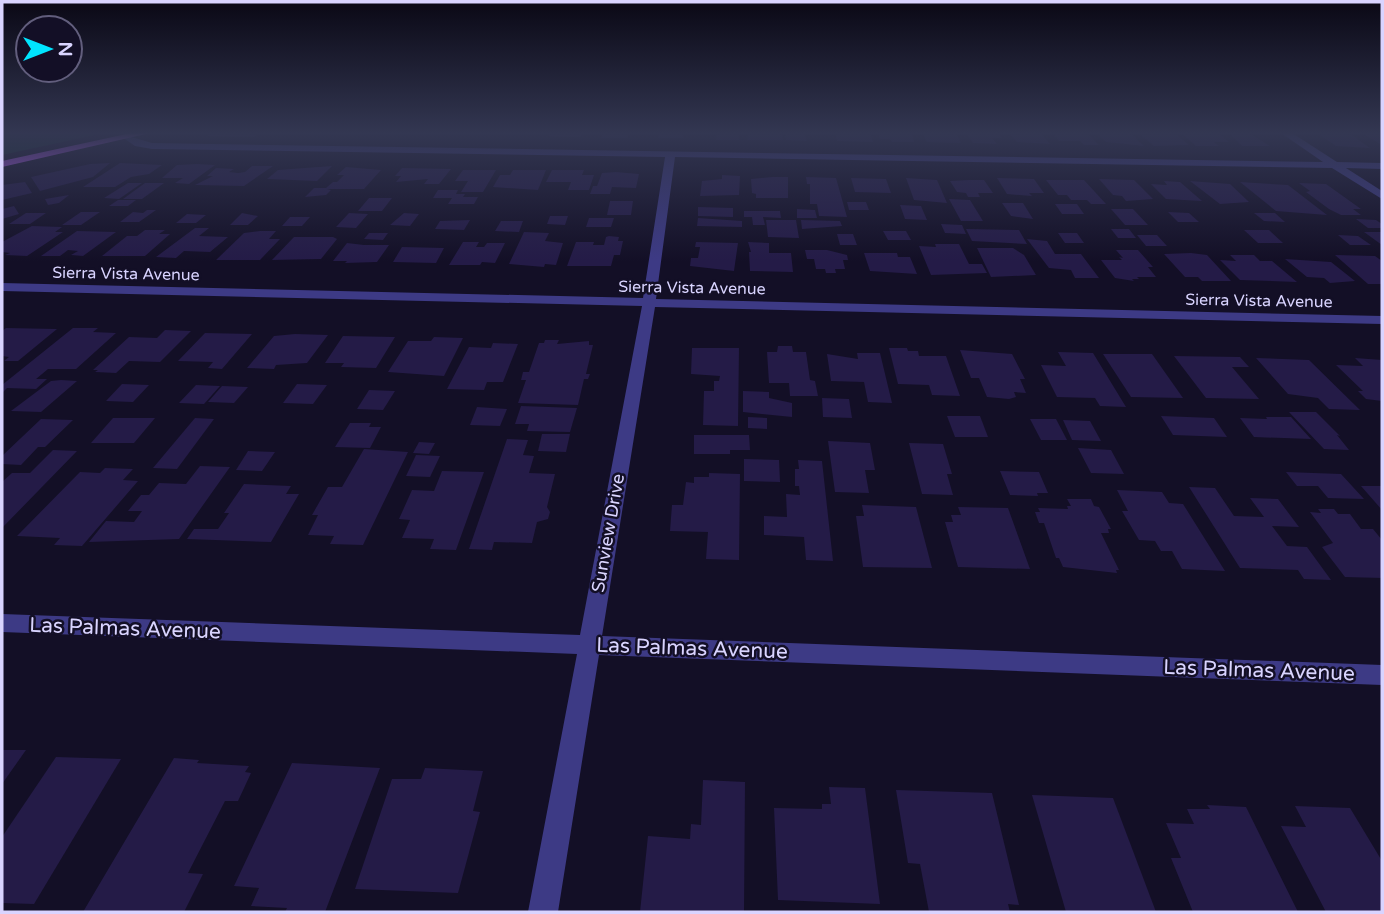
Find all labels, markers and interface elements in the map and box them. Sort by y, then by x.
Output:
north arrow [14,14,84,84]
text: N [54,41,76,57]
street label: Sierra Vista Avenue [52,263,200,285]
street label: Sierra Vista Avenue [618,277,766,299]
street label: Sierra Vista Avenue [1185,290,1333,312]
street label: Sunview Drive [587,472,629,594]
street label: Las Palmas Avenue [29,613,221,644]
street label: Las Palmas Avenue [596,633,788,664]
street label: Las Palmas Avenue [1163,655,1355,686]

